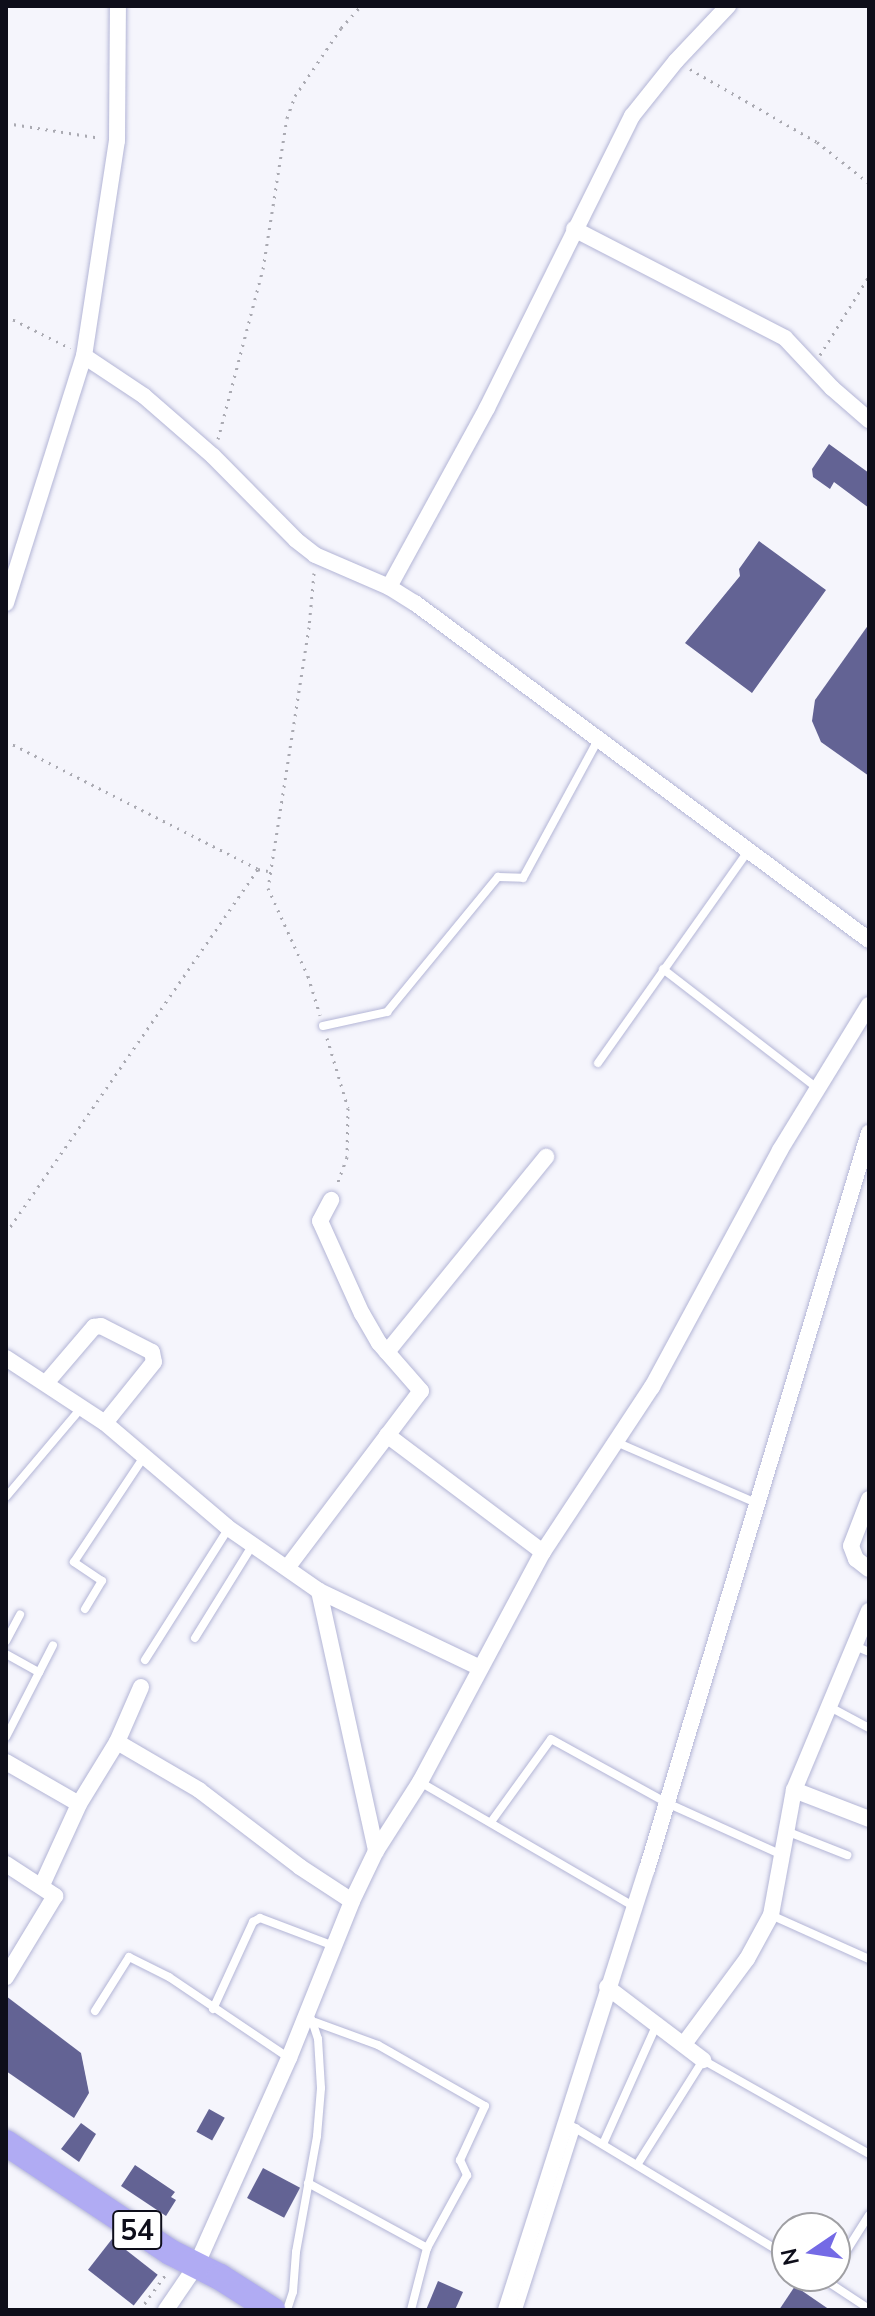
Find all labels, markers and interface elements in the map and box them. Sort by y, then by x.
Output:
road number: 54 [111,2206,163,2254]
north arrow [771,2212,851,2292]
text: N [774,2246,805,2268]

